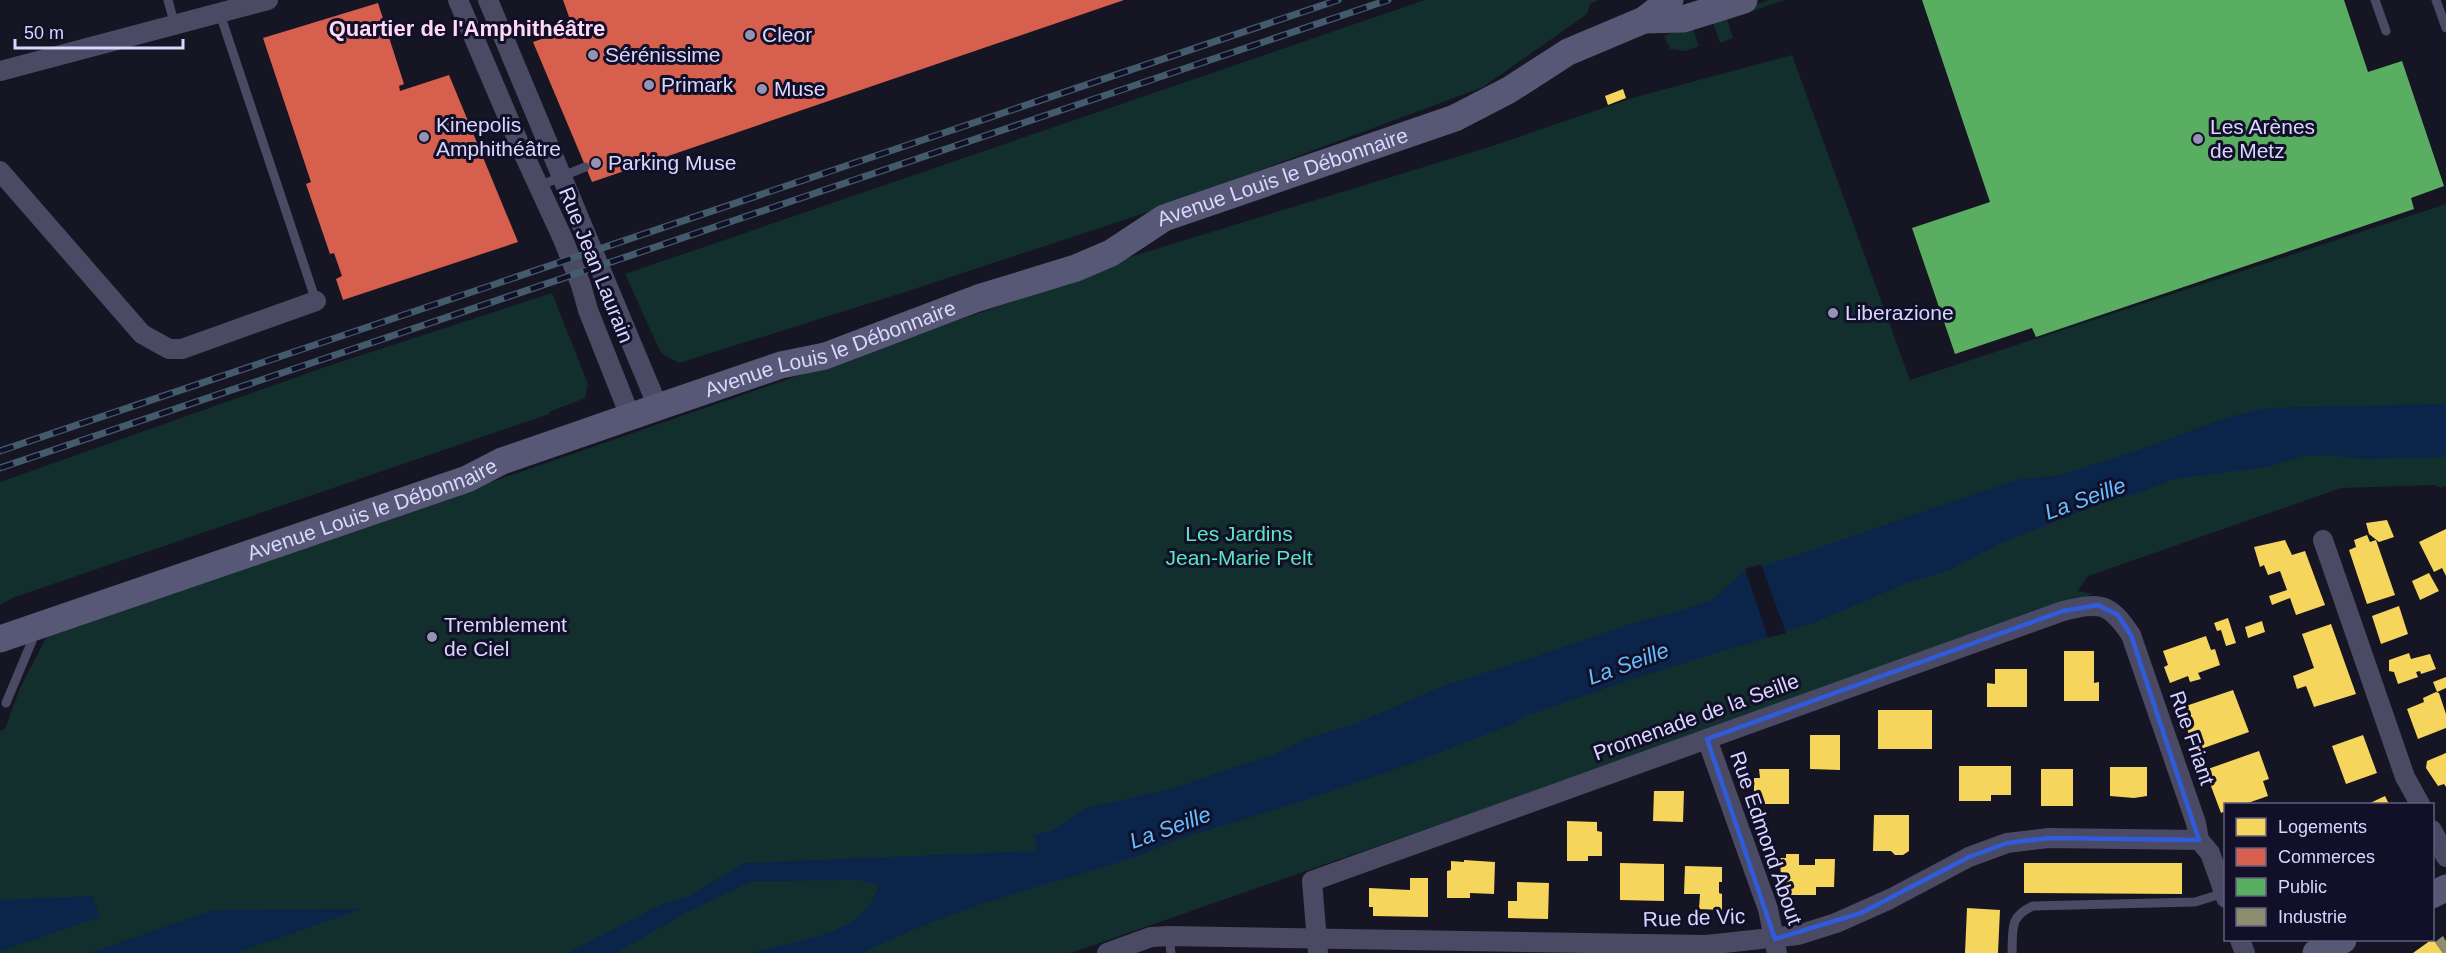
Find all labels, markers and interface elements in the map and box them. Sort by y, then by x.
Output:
scale bar [15,12,183,50]
district label: Quartier de l'Amphithéâtre [329,16,605,41]
text: 50 m [24,23,64,43]
place label: Cleor [762,23,812,46]
marker: Cleor [743,28,757,42]
place label: Sérénissime [605,43,721,66]
marker: Sérénissime [586,48,600,62]
place label: Primark [661,73,734,96]
place label: Muse [774,77,825,100]
marker: Primark [642,78,656,92]
marker: Muse [755,82,769,96]
place label: Kinepolis Amphithéâtre [436,113,561,160]
place label: Les Arènes de Metz [2210,115,2315,162]
street label: Avenue Louis le Débonnaire [1154,123,1411,231]
marker: Kinepolis Amphithéâtre [417,130,431,144]
marker: Les Arènes de Metz [2191,132,2205,146]
place label: Parking Muse [608,151,736,174]
marker: Parking Muse [589,156,603,170]
street label: Rue Jean Laurain [555,184,638,346]
street label: Avenue Louis le Débonnaire [702,296,959,401]
place label: Liberazione [1845,301,1954,324]
marker: Liberazione [1826,306,1840,320]
street label: Avenue Louis le Débonnaire [244,454,501,564]
water label: La Seille [2041,472,2129,525]
park label: Les Jardins Jean-Marie Pelt [1165,522,1313,569]
place label: Tremblement de Ciel [444,613,567,660]
marker: Tremblement de Ciel [425,630,439,644]
water label: La Seille [1584,637,1672,690]
street label: Promenade de la Seille [1590,669,1802,764]
street label: Rue Friant [2166,688,2219,788]
street label: Rue Edmond About [1726,748,1807,928]
water label: La Seille [1126,801,1214,854]
legend [2224,803,2434,941]
text: Logements [2278,817,2367,837]
text: Commerces [2278,847,2375,867]
text: Public [2278,877,2327,897]
street label: Rue de Vic [1642,904,1746,931]
text: Industrie [2278,907,2347,927]

